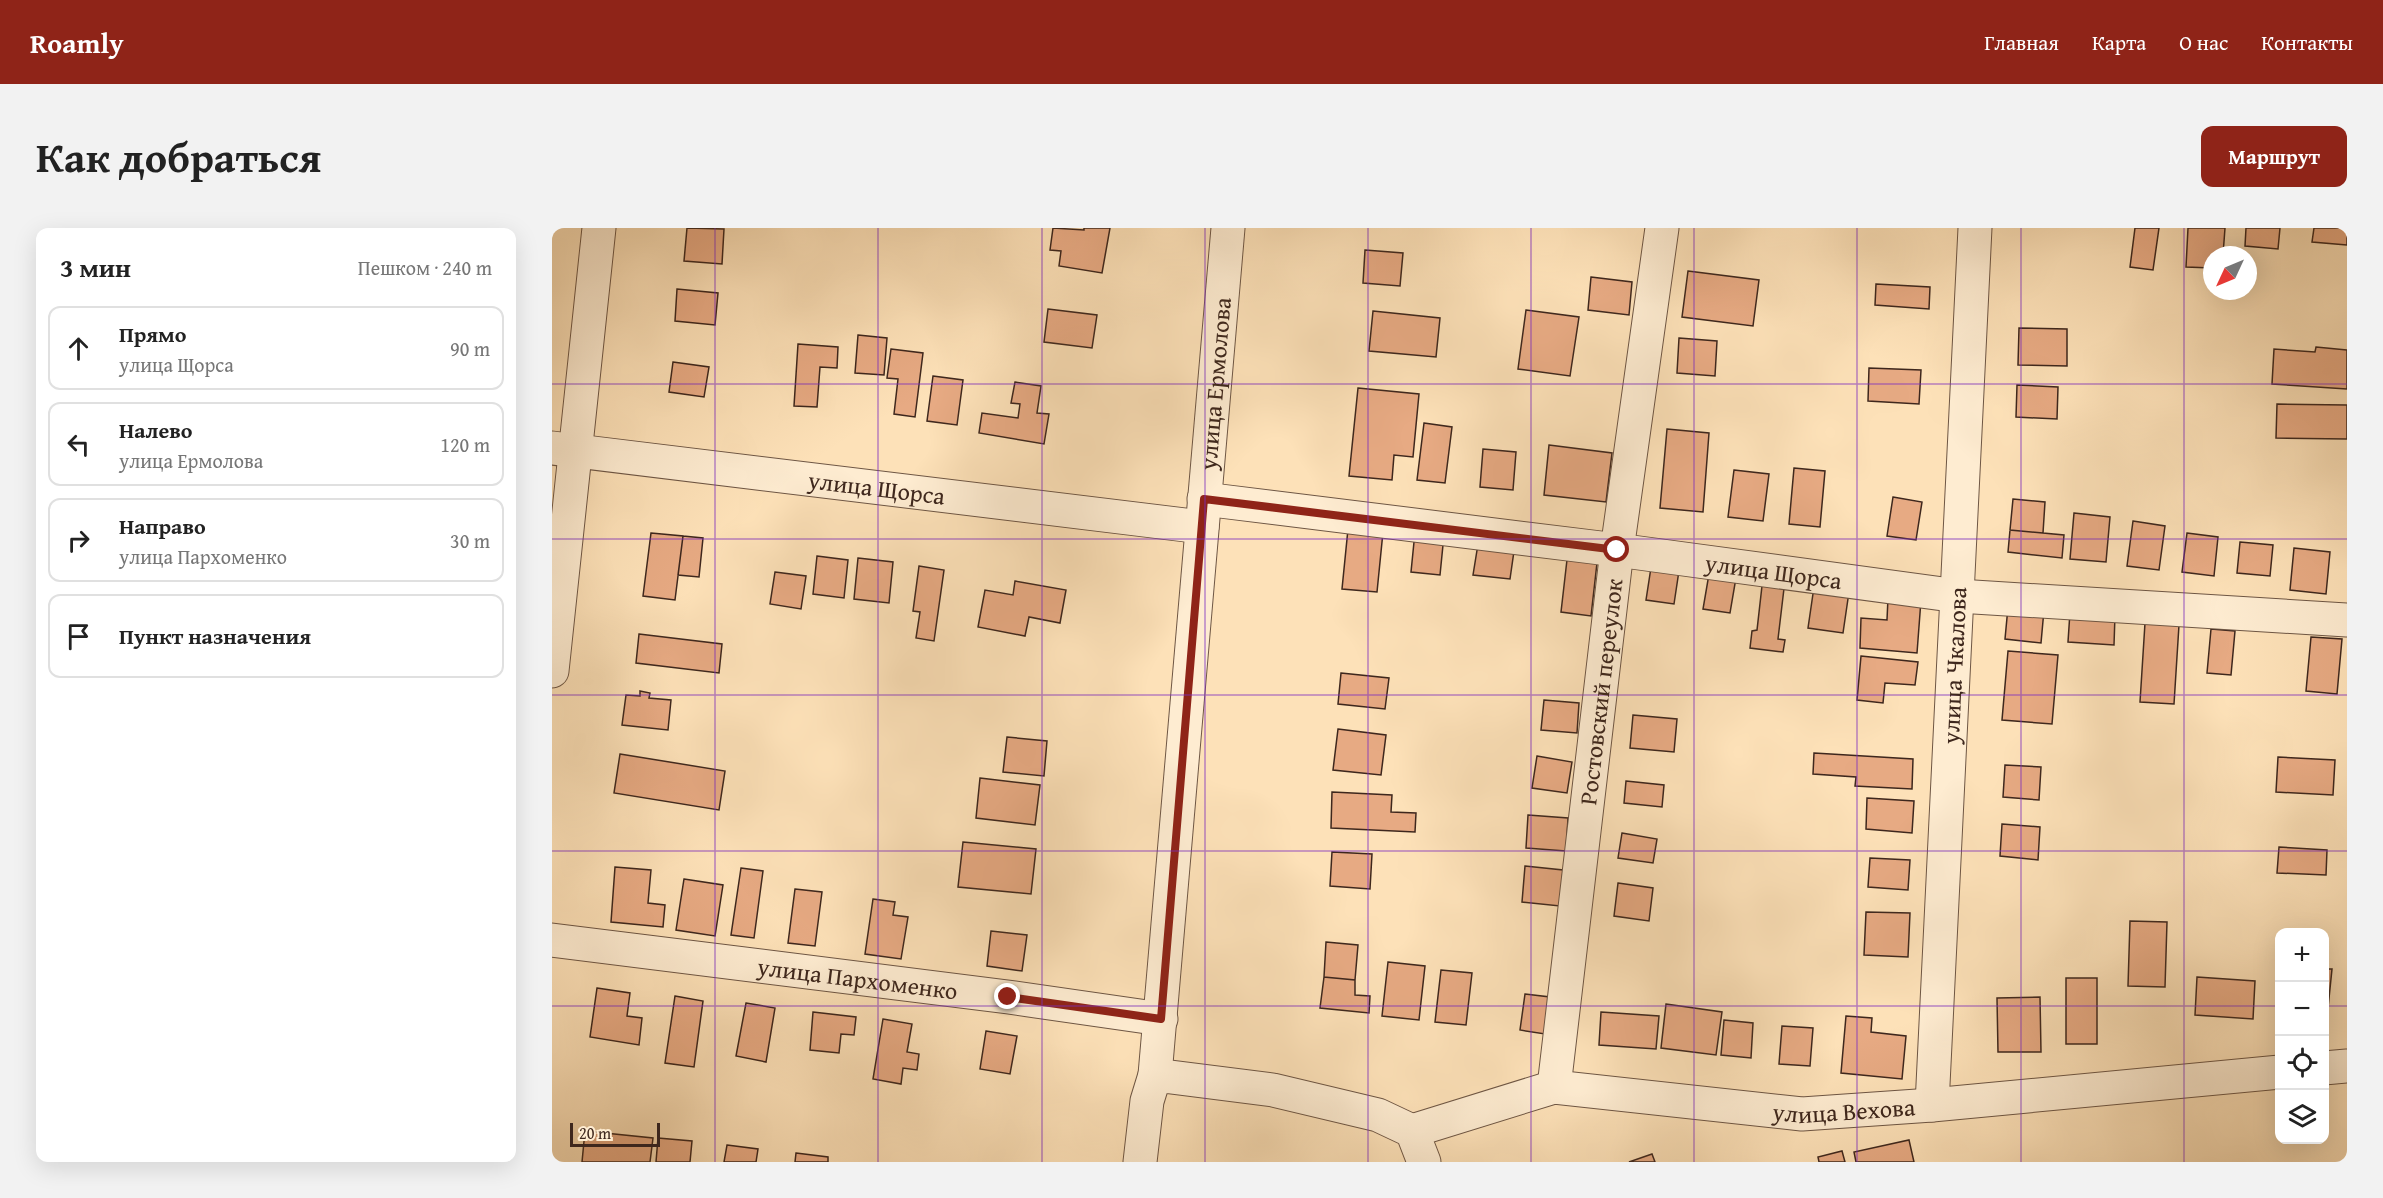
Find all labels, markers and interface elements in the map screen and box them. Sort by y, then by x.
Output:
text: Roamly [30,22,124,63]
text: Главная [1984,27,2059,58]
text: Карта [2092,27,2146,58]
text: О нас [2179,27,2228,58]
text: Контакты [2261,27,2353,58]
text: Как добраться [36,126,321,187]
button: Маршрут [2201,126,2347,187]
north arrow [2203,246,2257,300]
text: 3 мин [60,248,131,287]
text: Пешком · 240 m [358,253,492,282]
street label: улица Ермолова [1190,295,1240,472]
text: Прямо [119,318,186,350]
icon: ahead [62,332,95,365]
text: 90 m [450,334,490,363]
text: улица Щорса [119,350,234,379]
text: Налево [119,414,192,446]
icon: left [62,428,95,461]
text: 120 m [440,430,490,459]
text: улица Ермолова [119,446,263,475]
street label: улица Щорса [805,462,948,513]
text: Направо [119,510,206,542]
icon: right [62,524,95,557]
text: 30 m [450,526,490,555]
route start [1603,536,1629,562]
text: улица Пархоменко [119,542,287,571]
street label: улица Щорса [1702,544,1845,598]
street label: Ростовский переулок [1570,576,1631,807]
street label: улица Чкалова [1932,585,1975,746]
icon: arrive [62,620,95,653]
text: Пункт назначения [119,620,311,652]
map controls [2275,928,2329,1144]
button: + [2275,928,2329,982]
street label: улица Пархоменко [754,948,960,1008]
button: − [2275,982,2329,1036]
route end [994,983,1020,1009]
button: locate [2275,1036,2329,1090]
street label: улица Вехова [1770,1089,1917,1132]
button: layers [2275,1090,2329,1144]
scale bar [570,1120,660,1148]
text: 20 m [579,1121,611,1145]

